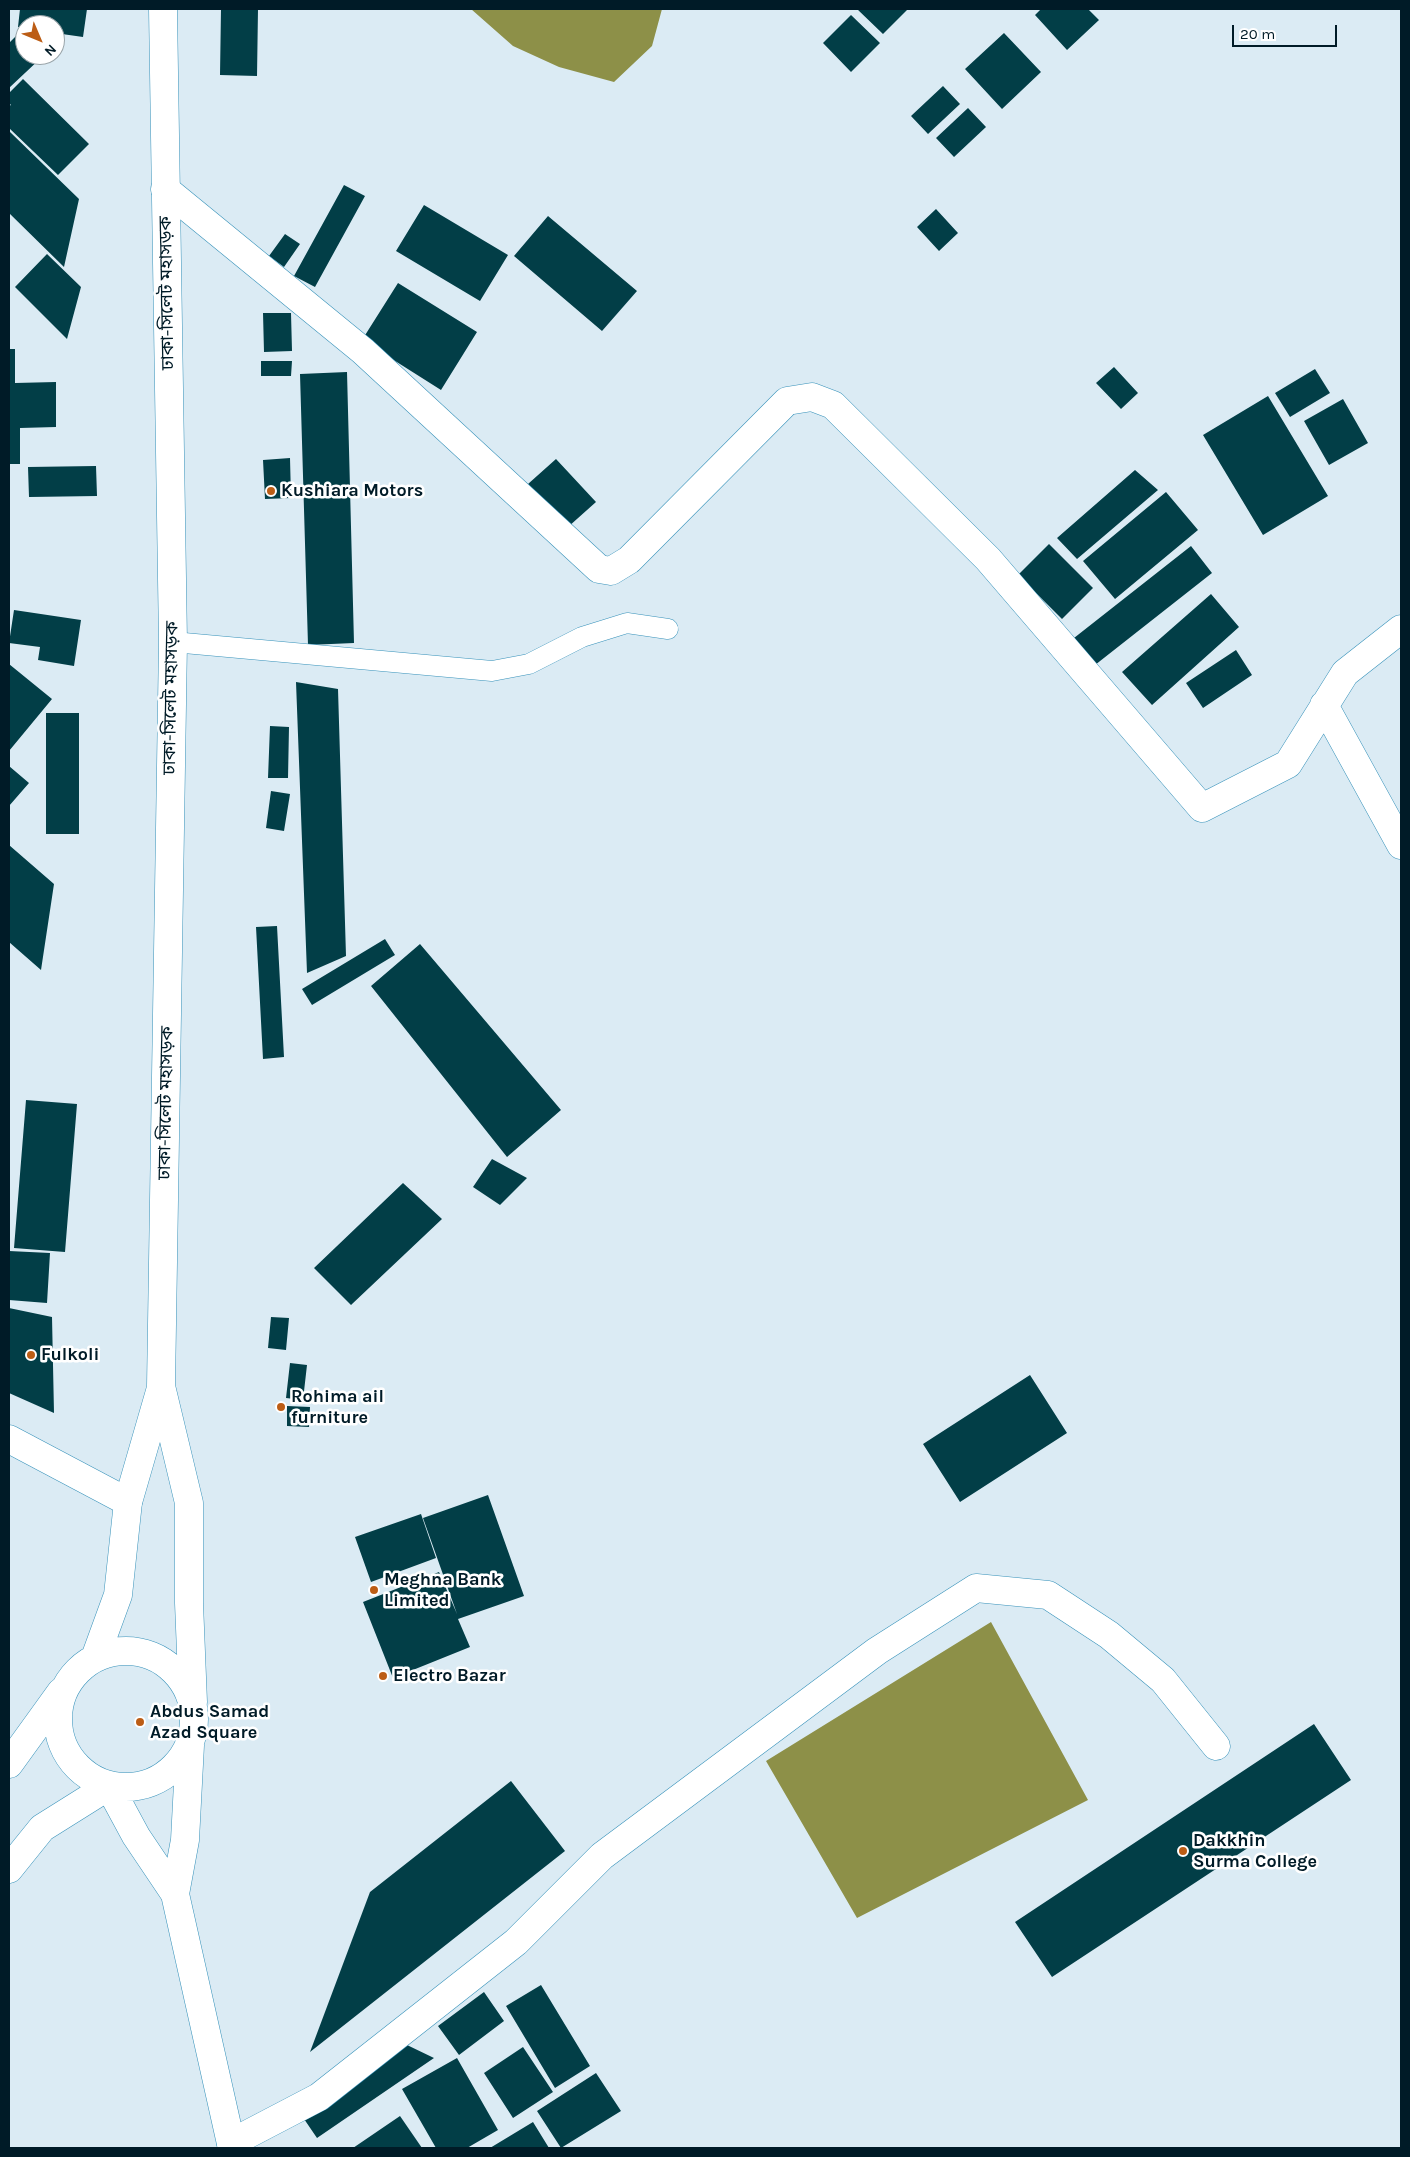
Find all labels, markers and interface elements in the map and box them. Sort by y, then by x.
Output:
north arrow [15,15,65,65]
scale bar [1235,15,1340,47]
text: 20 m [1240,25,1275,43]
text: N [41,41,60,60]
street label: ঢাকা-সিলেট মহাসড়ক [155,216,179,370]
place label: Kushiara Motors [281,480,423,502]
marker: Kushiara Motors [265,485,277,497]
street label: ঢাকা-সিলেট মহাসড়ক [159,621,183,775]
street label: ঢাকা-সিলেট মহাসড়ক [154,1026,178,1180]
place label: Fulkoli [41,1344,99,1366]
marker: Fulkoli [25,1349,37,1361]
place label: Rohima ail furniture [291,1386,384,1428]
marker: Rohima ail furniture [275,1401,287,1413]
place label: Meghna Bank Limited [384,1569,501,1612]
marker: Meghna Bank Limited [368,1584,380,1596]
place label: Electro Bazar [393,1665,506,1687]
marker: Electro Bazar [377,1670,389,1682]
place label: Abdus Samad Azad Square [150,1701,269,1744]
marker: Abdus Samad Azad Square [134,1716,146,1728]
place label: Dakkhin Surma College [1193,1830,1317,1872]
marker: Dakkhin Surma College [1177,1845,1189,1857]

